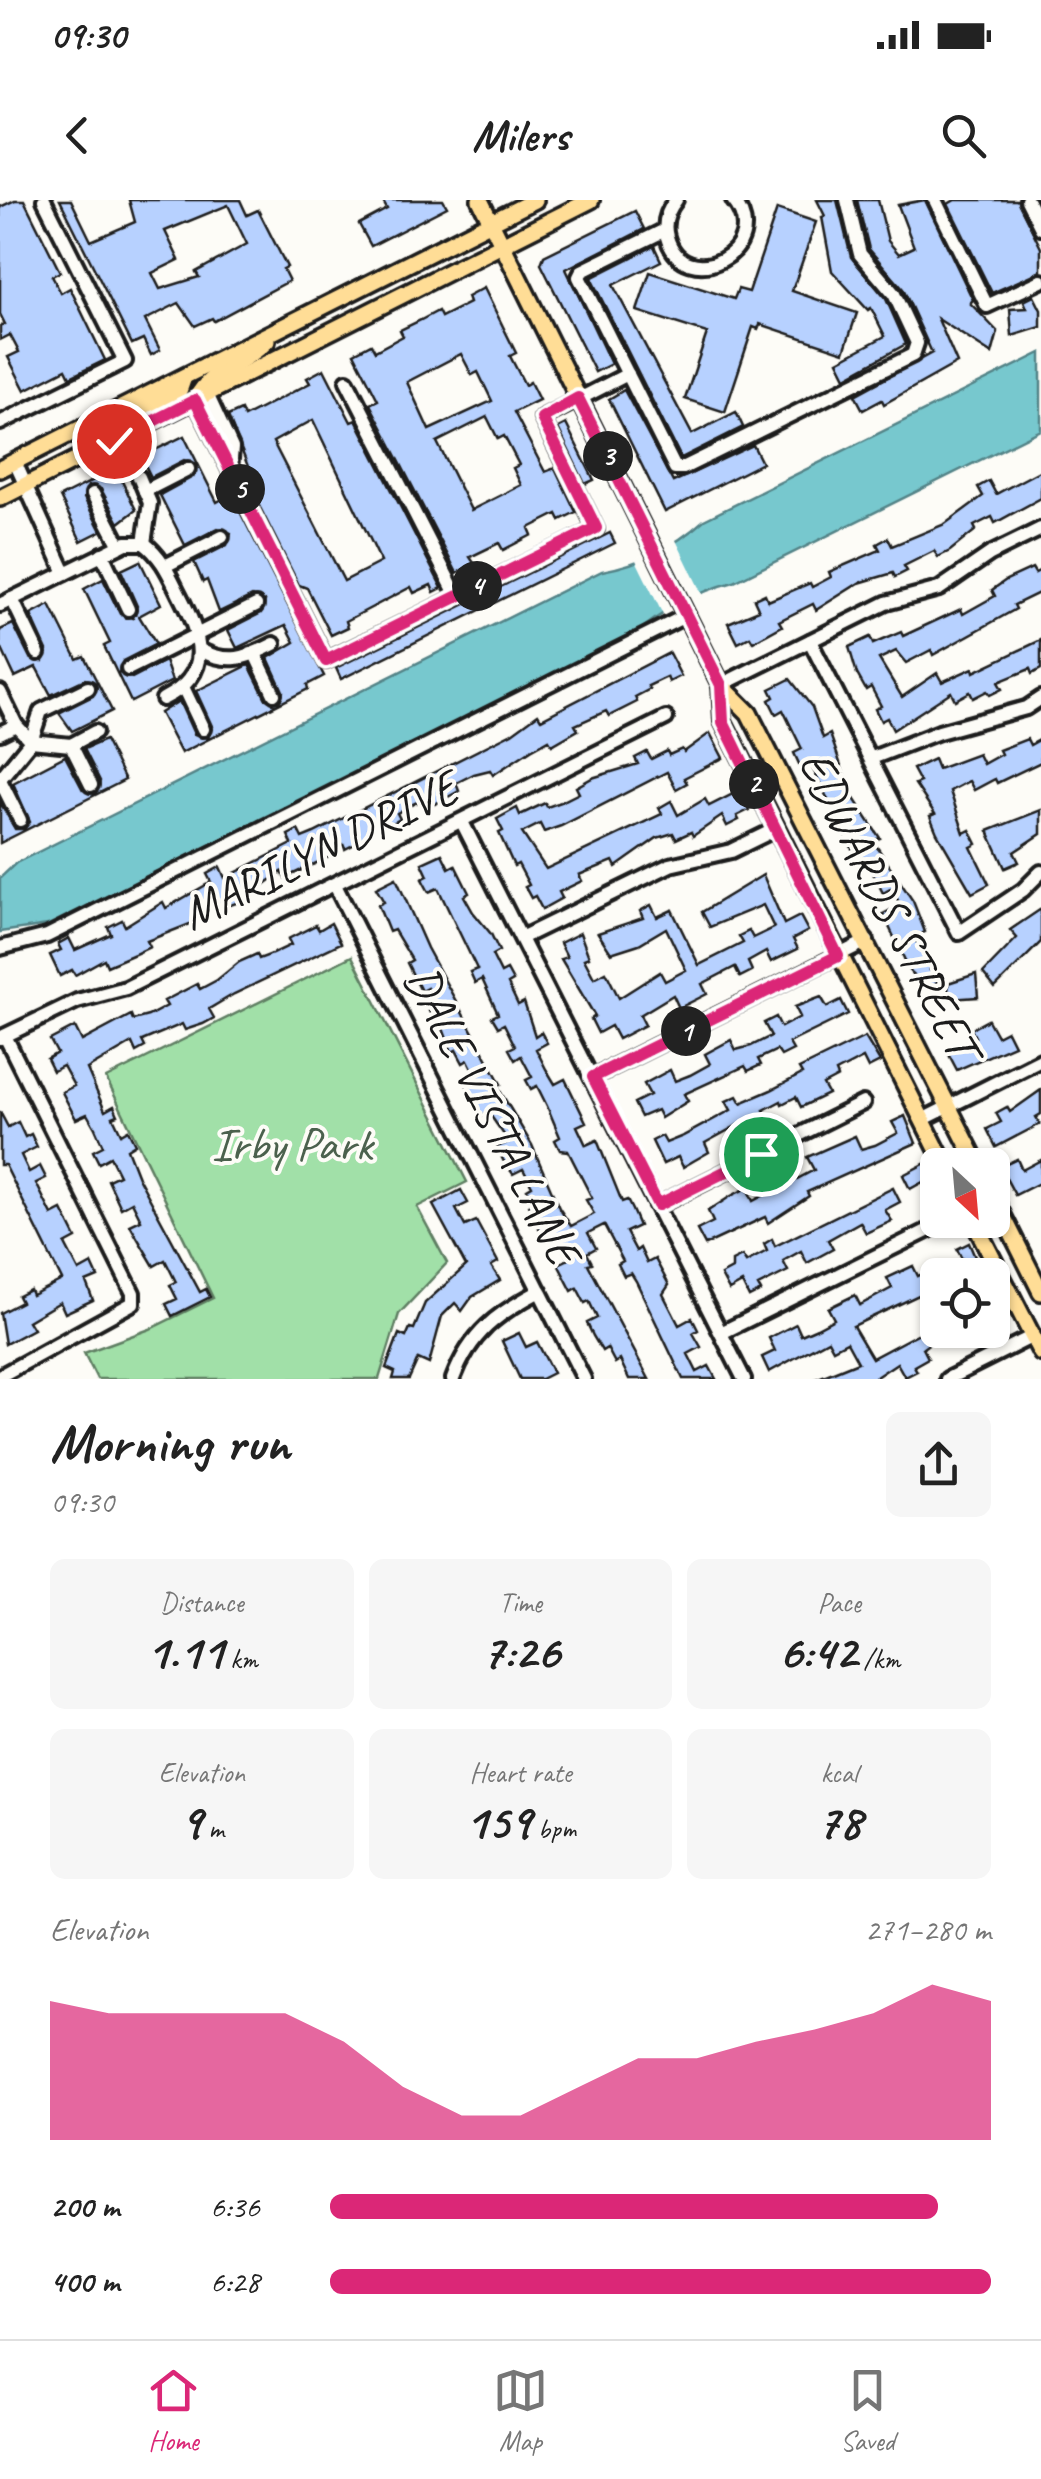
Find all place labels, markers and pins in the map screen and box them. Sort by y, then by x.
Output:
pin [72,399,157,484]
pin: 3 [583,431,633,481]
pin: 5 [215,464,265,514]
pin: 4 [452,561,502,611]
pin: 2 [729,759,779,809]
pin: 1 [661,1006,711,1056]
pin [719,1112,804,1197]

